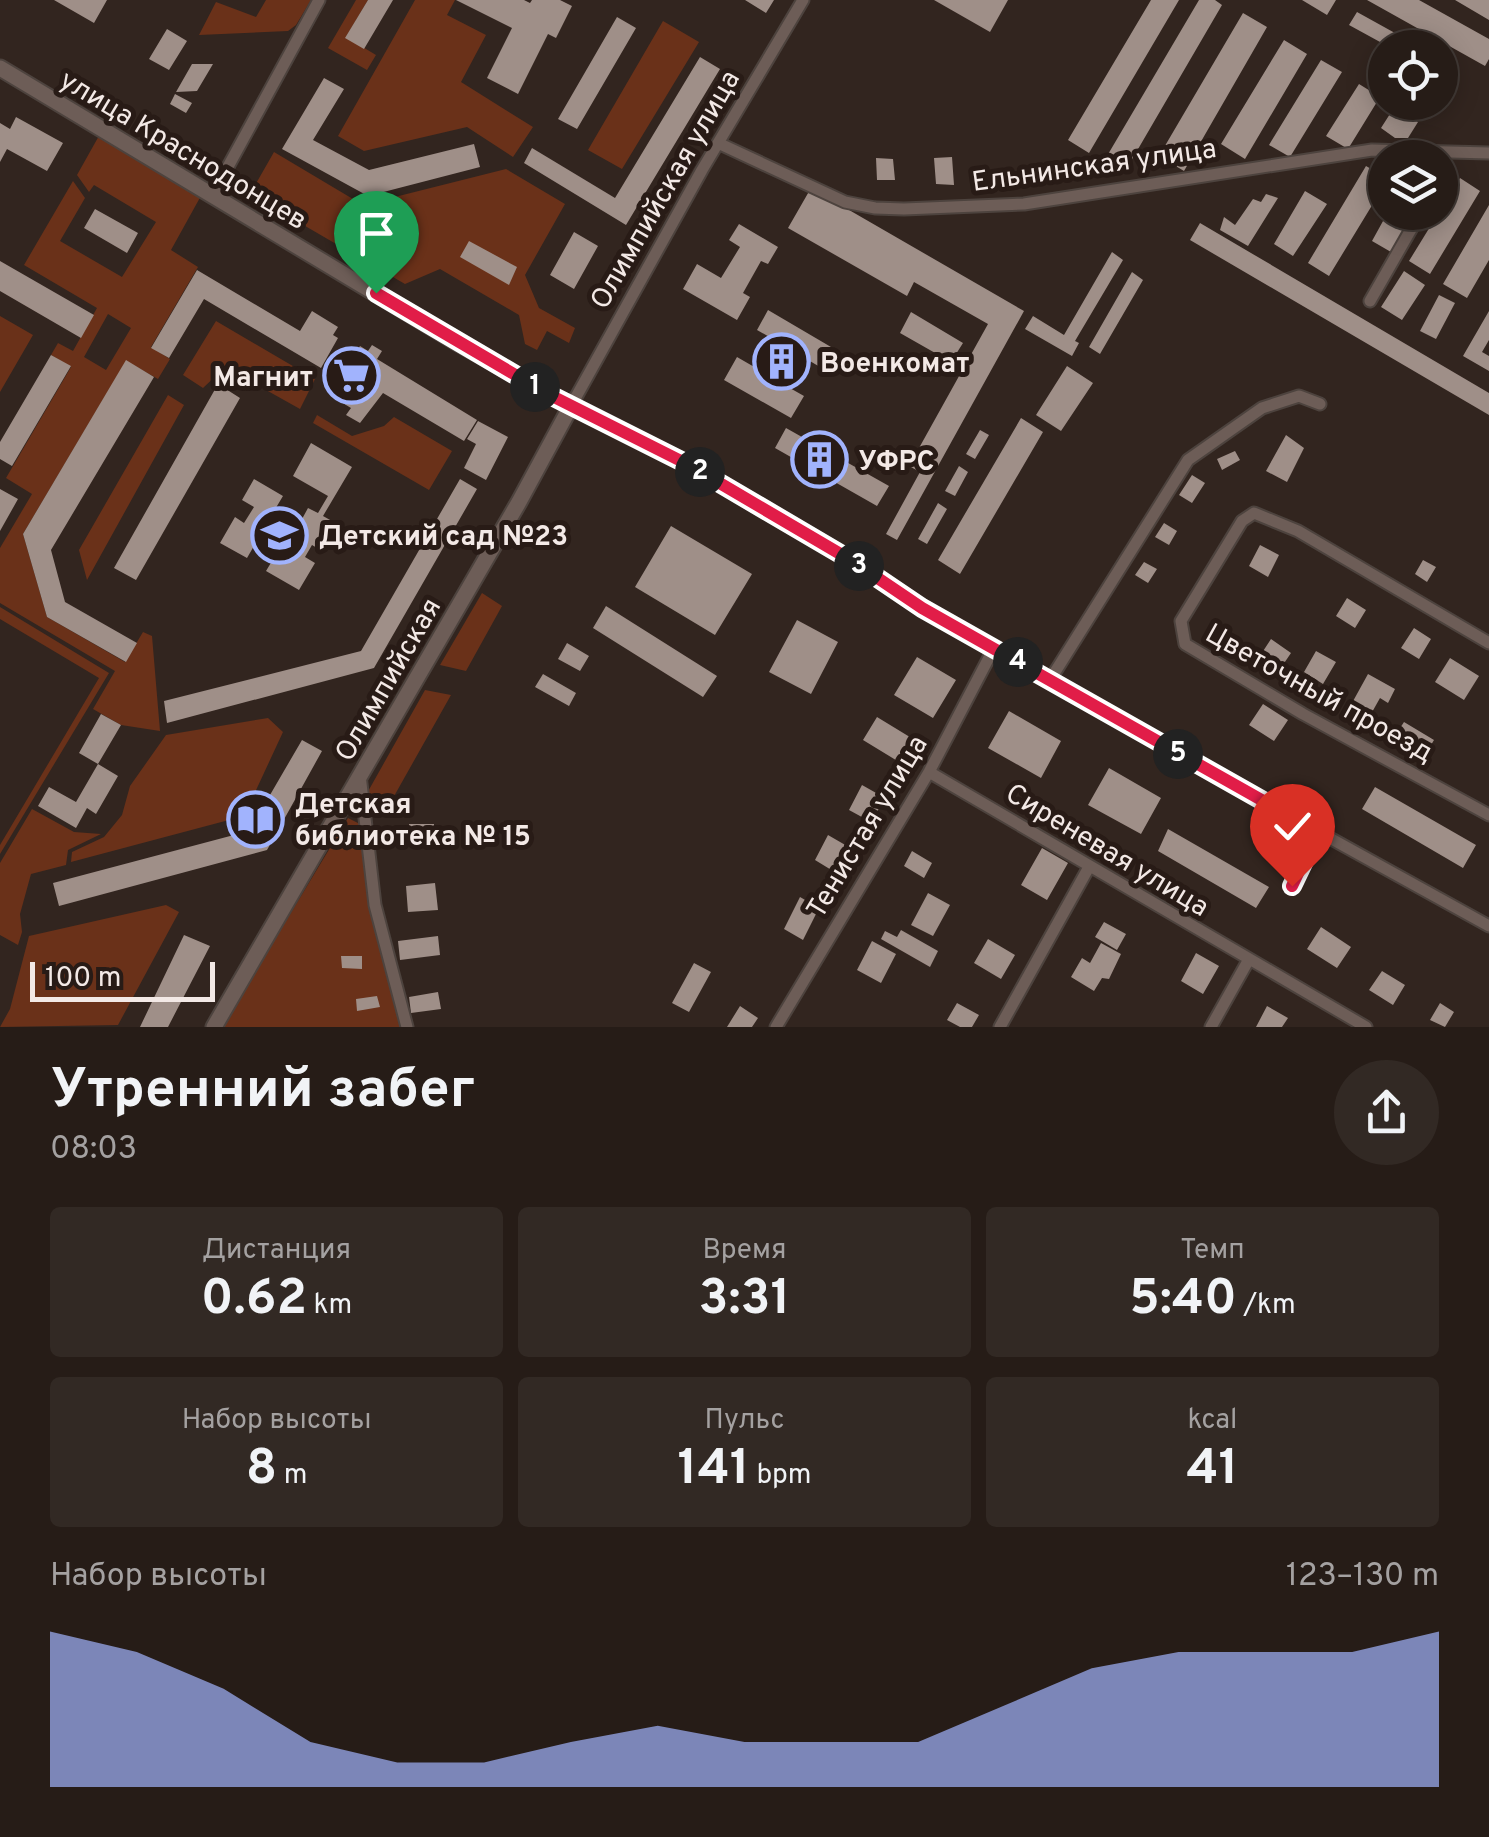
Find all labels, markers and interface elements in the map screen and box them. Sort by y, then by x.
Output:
map controls [1368,30,1458,230]
button: locate [1368,30,1458,120]
street label: улица Краснодонцев [52,63,313,240]
street label: Олимпийская улица [583,65,750,316]
street label: Ельнинская улица [970,132,1219,202]
button: layers [1368,140,1458,230]
pin [334,191,419,294]
icon: arrive [349,206,404,261]
building icon: Военкомат [751,332,811,392]
supermarket icon: Магнит [322,346,382,406]
place label: Военкомат [820,347,969,383]
place label: Магнит [213,361,313,397]
pin: 1 [510,362,560,412]
text: 1 [529,369,541,405]
building icon: УФРС [789,430,849,490]
place label: УФРС [858,445,935,481]
pin: 2 [675,447,725,497]
text: 2 [691,454,709,490]
school or university icon: Детский сад №23 [250,505,310,565]
place label: Детский сад №23 [319,520,568,556]
pin: 3 [834,541,884,591]
text: 3 [851,548,867,584]
street label: Олимпийская [328,592,451,769]
street label: Цветочный проезд [1198,617,1439,772]
pin: 4 [993,637,1043,687]
text: 4 [1009,644,1027,680]
street label: Тенистая улица [800,729,937,926]
pin: 5 [1153,729,1203,779]
text: 5 [1169,736,1187,772]
street label: Сиреневая улица [998,777,1215,927]
pin [1250,784,1335,887]
place label: Детская библиотека № 15 [295,788,531,856]
library icon: Детская библиотека № 15 [226,789,286,849]
icon: check [1265,799,1320,854]
scale bar [30,957,215,1001]
text: 100 m [45,961,121,997]
text: Утренний забег [50,1057,475,1127]
button: share [1334,1060,1439,1165]
text: 08:03 [50,1130,137,1170]
text: Дистанция [202,1233,351,1269]
text: Время [702,1233,787,1269]
text: Темп [1180,1233,1245,1269]
text: 0.62 [201,1269,307,1332]
text: 3:31 [698,1269,791,1332]
text: 5:40 [1129,1269,1237,1332]
text: km [307,1288,352,1324]
text: /km [1237,1288,1296,1324]
text: Набор высоты [182,1403,371,1439]
text: Пульс [705,1403,784,1439]
text: kcal [1188,1403,1237,1439]
text: 8 [246,1439,277,1502]
text: 141 [678,1439,750,1502]
text: 41 [1186,1439,1239,1502]
text: m [277,1458,307,1494]
text: bpm [750,1458,811,1494]
text: Набор высоты [50,1557,267,1597]
text: 123–130 m [1286,1557,1439,1597]

